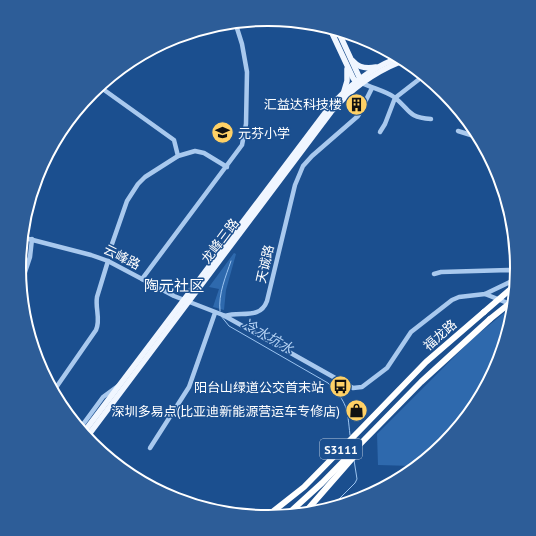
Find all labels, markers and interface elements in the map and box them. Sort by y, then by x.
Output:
building icon: 汇益达科技楼 [344,91,370,117]
place label: 汇益达科技楼 [264,96,342,113]
school or university icon: 元芬小学 [210,120,236,146]
place label: 元芬小学 [238,125,290,142]
street label: 龙峰三路 [198,215,242,267]
street label: 云峰路 [101,241,143,273]
street label: 天诚路 [252,243,278,285]
district label: 陶元社区 [144,276,204,295]
water label: 冷水坑水 [239,314,298,358]
street label: 福龙路 [420,316,460,354]
bus stop icon: 阳台山绿道公交首末站 [327,374,353,400]
place label: 阳台山绿道公交首末站 [194,379,324,396]
shop icon: 深圳多易点(比亚迪新能源营运车专修店) [343,398,369,424]
place label: 深圳多易点(比亚迪新能源营运车专修店) [112,403,340,420]
road number: S3111 [320,439,362,459]

